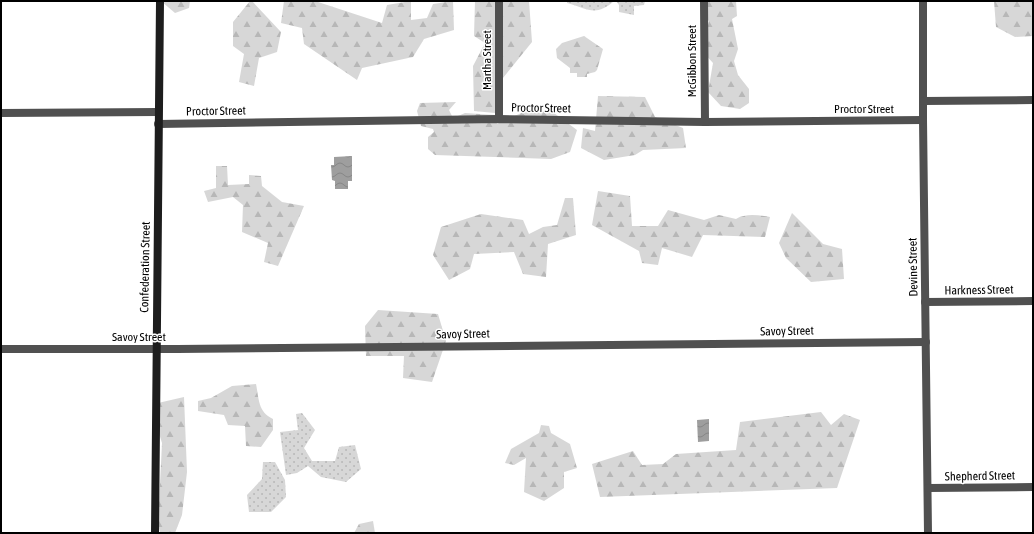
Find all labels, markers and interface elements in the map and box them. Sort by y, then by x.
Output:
street label: McGibbon Street [685,24,699,97]
street label: Martha Street [480,30,494,90]
street label: Proctor Street [511,100,572,116]
street label: Proctor Street [834,102,895,116]
street label: Proctor Street [186,103,247,119]
street label: Confederation Street [137,221,153,313]
street label: Devine Street [905,237,921,297]
street label: Harkness Street [944,282,1014,298]
street label: Savoy Street [760,324,815,338]
street label: Savoy Street [436,327,491,341]
street label: Savoy Street [112,330,166,344]
street label: Shepherd Street [945,468,1016,484]

